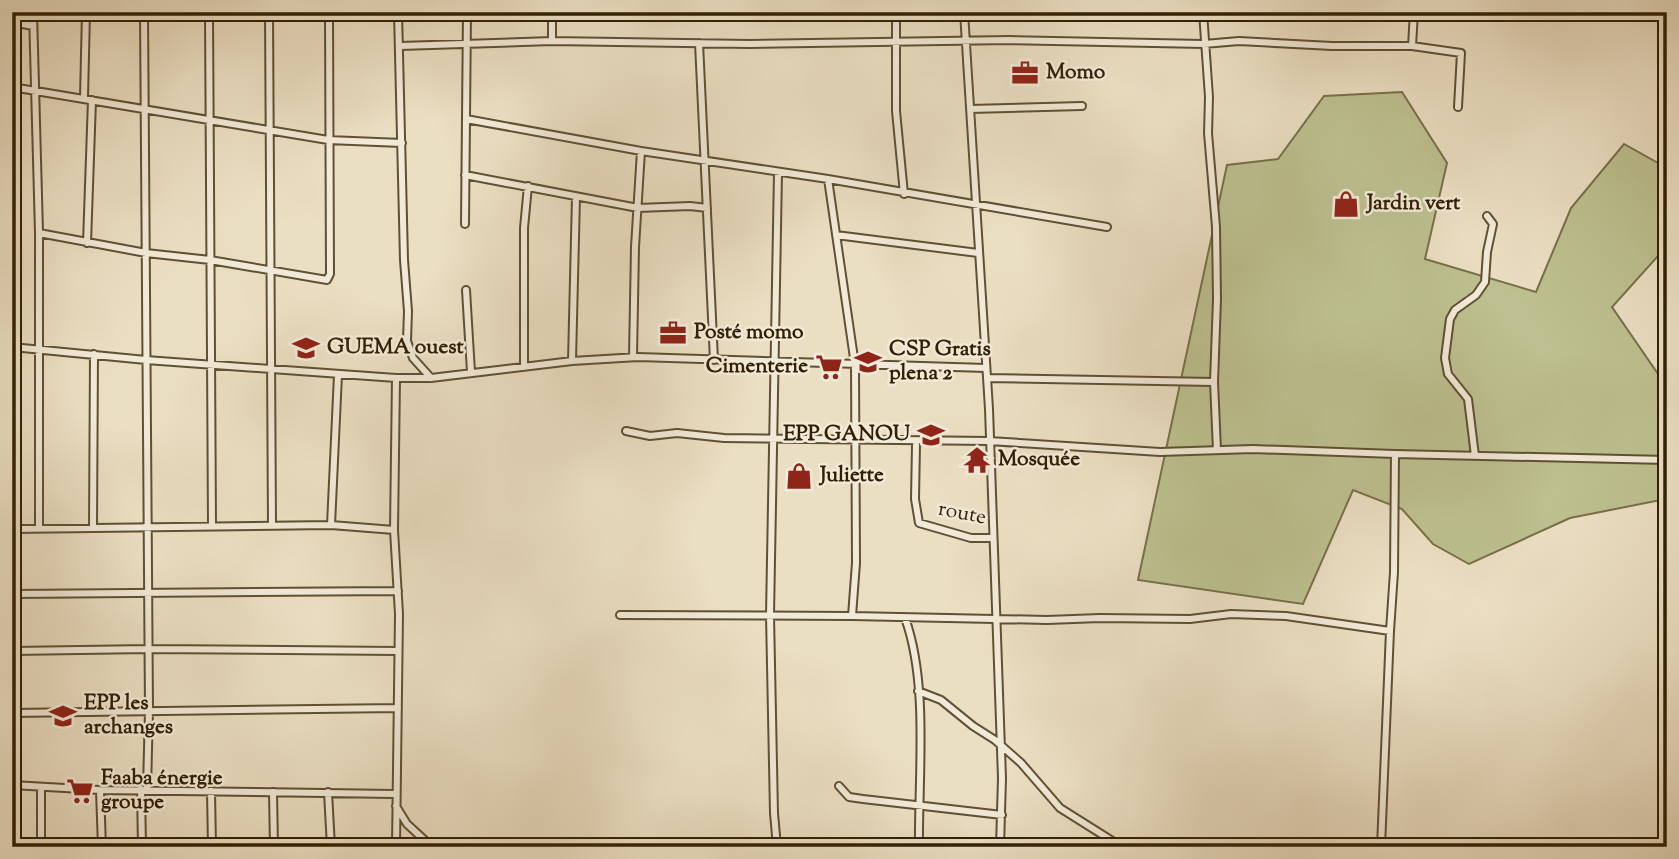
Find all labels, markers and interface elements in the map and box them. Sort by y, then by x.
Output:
office icon: Momo [1010,58,1040,88]
place label: Momo [1046,58,1106,88]
shop icon: Jardin vert [1331,189,1361,219]
place label: Jardin vert [1365,189,1461,219]
office icon: Posté momo [658,318,688,348]
place label: Posté momo [694,318,804,348]
school or university icon: GUEMA ouest [291,333,321,363]
place label: GUEMA ouest [327,333,464,363]
place label: CSP Gratis plena 2 [889,335,991,389]
school or university icon: CSP Gratis plena 2 [853,347,883,377]
place label: Cimenterie [706,352,808,382]
supermarket icon: Cimenterie [814,352,844,382]
place label: EPP GANOU [783,420,911,450]
school or university icon: EPP GANOU [916,420,946,450]
temple icon: Mosquée [962,445,992,475]
place label: Mosquée [998,445,1080,475]
shop icon: Juliette [784,461,814,491]
place label: Juliette [818,461,884,491]
street label: route [935,495,989,533]
place label: EPP les archanges [84,689,173,743]
school or university icon: EPP les archanges [48,701,78,731]
place label: Faaba énergie groupe [101,764,223,818]
supermarket icon: Faaba énergie groupe [65,776,95,806]

